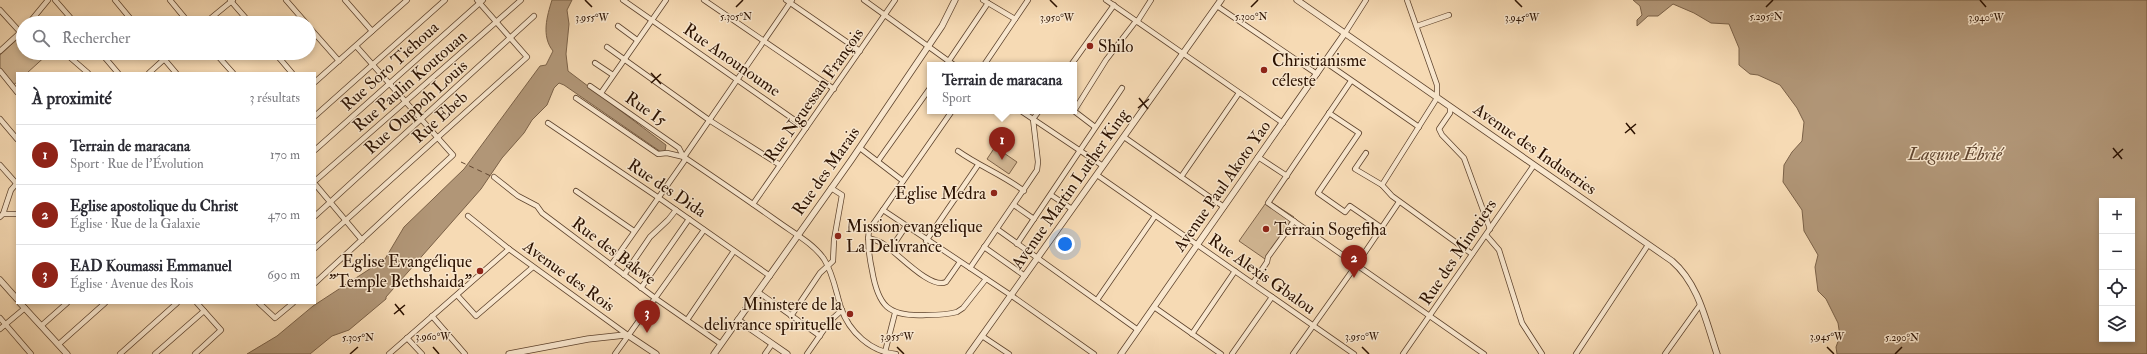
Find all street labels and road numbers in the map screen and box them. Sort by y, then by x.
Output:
street label: Rue Soro Tiehoua [337,16,444,115]
street label: Rue Anounoume [679,19,785,101]
street label: Rue Nguessan François [760,24,868,166]
street label: Rue Paulin Koutouan [348,25,472,136]
street label: Rue Ouppoh Louis [360,55,473,160]
street label: Rue Ebeb [408,87,472,147]
street label: Rue I5 [621,87,671,131]
street label: Avenue des Industries [1469,98,1601,199]
street label: Avenue Martin Luther King [1006,104,1134,274]
street label: Avenue Paul Akoto Yao [1168,116,1275,256]
street label: Rue des Marais [788,123,864,219]
street label: Rue des Dida [624,154,711,222]
street label: Rue des Minotiers [1415,195,1501,309]
street label: Rue des Bakwe [568,213,660,289]
street label: Rue Alexis Gbalou [1204,229,1320,319]
street label: Avenue des Rois [518,235,619,316]

